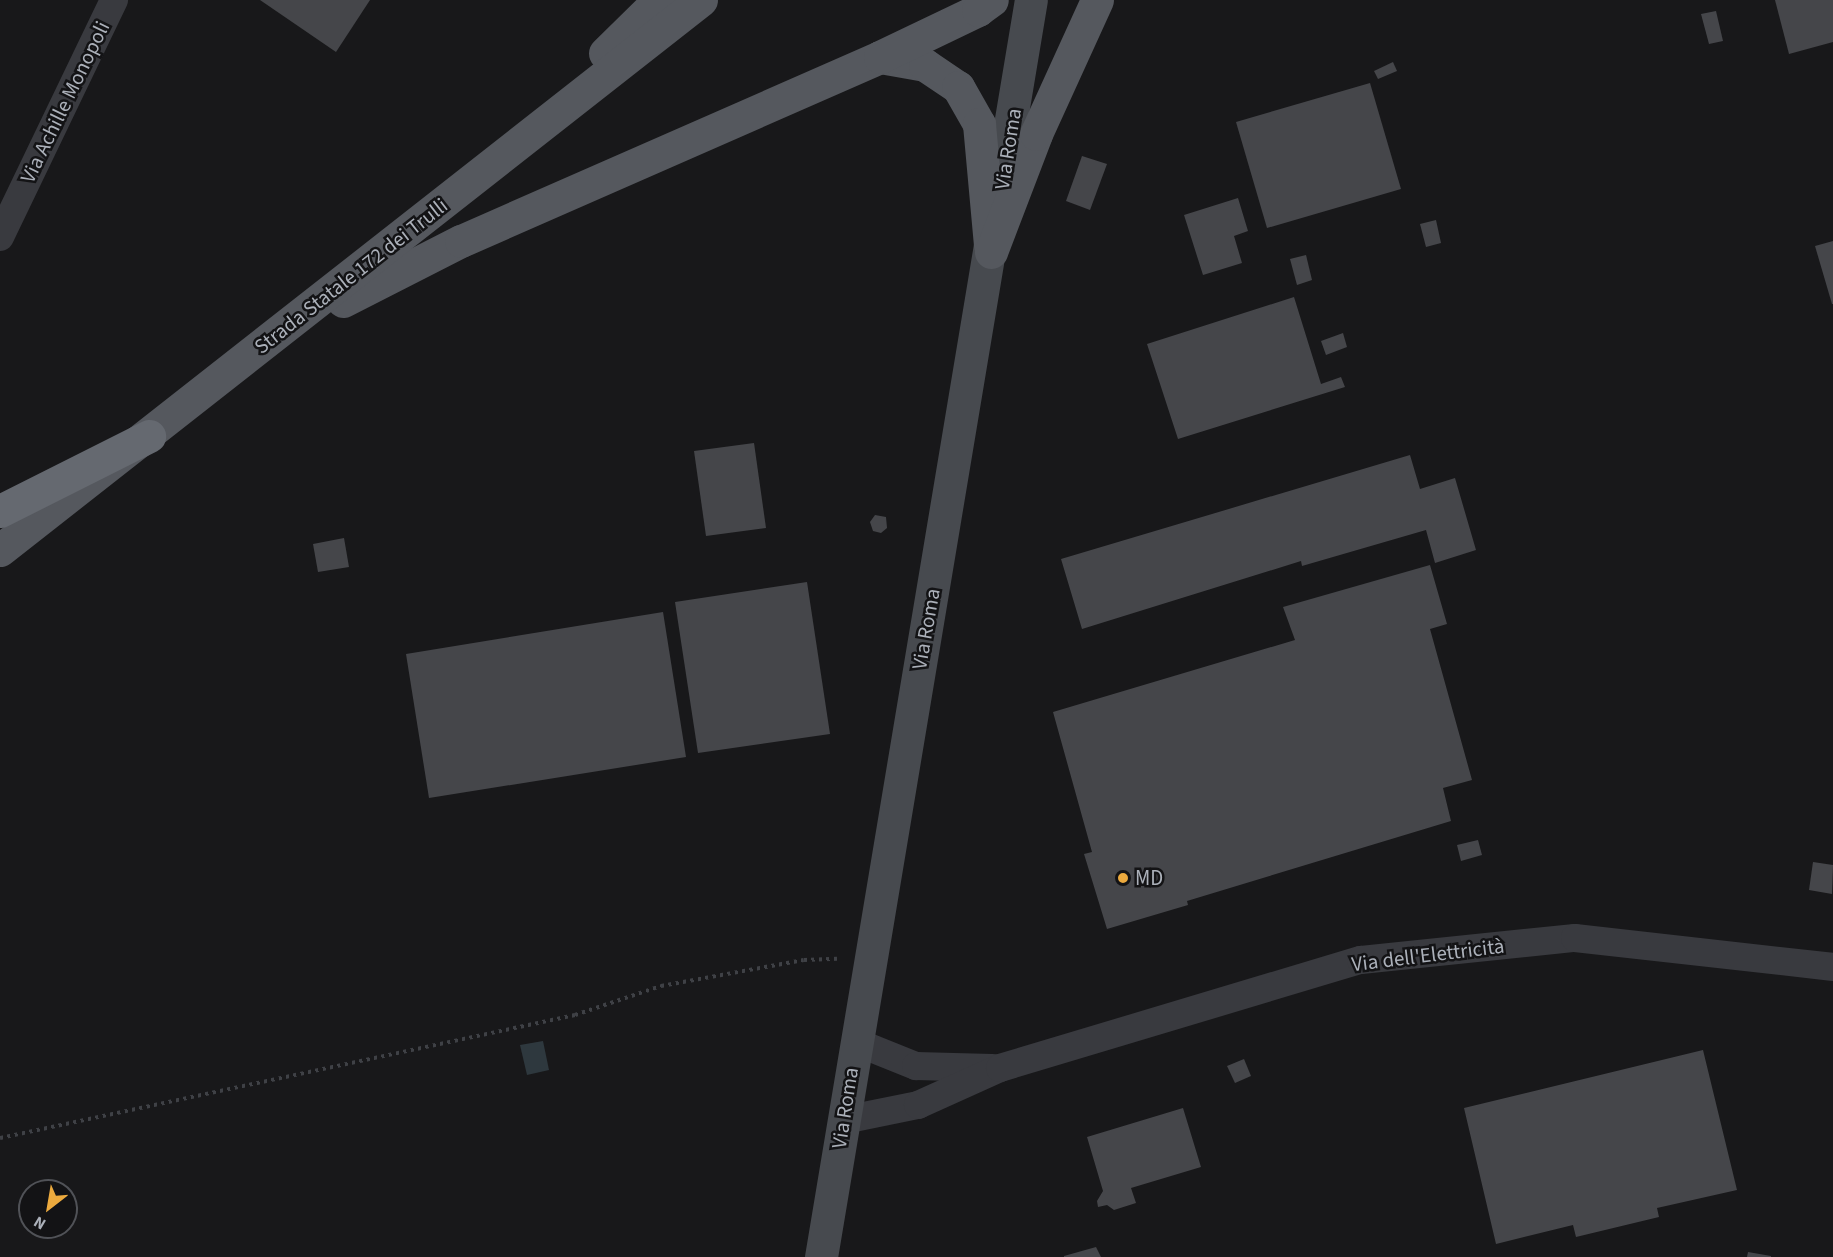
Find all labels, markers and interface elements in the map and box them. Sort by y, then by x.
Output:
street label: Via Achille Monopoli [15,17,115,187]
street label: Via Roma [989,107,1027,191]
street label: Strada Statale 172 dei Trulli [249,193,453,359]
street label: Via Roma [906,586,946,672]
place label: MD [1135,865,1163,891]
marker: MD [1116,871,1130,885]
street label: Via dell'Elettricità [1350,933,1506,977]
street label: Via Roma [826,1066,864,1150]
north arrow [18,1179,78,1239]
text: N [30,1211,50,1235]

